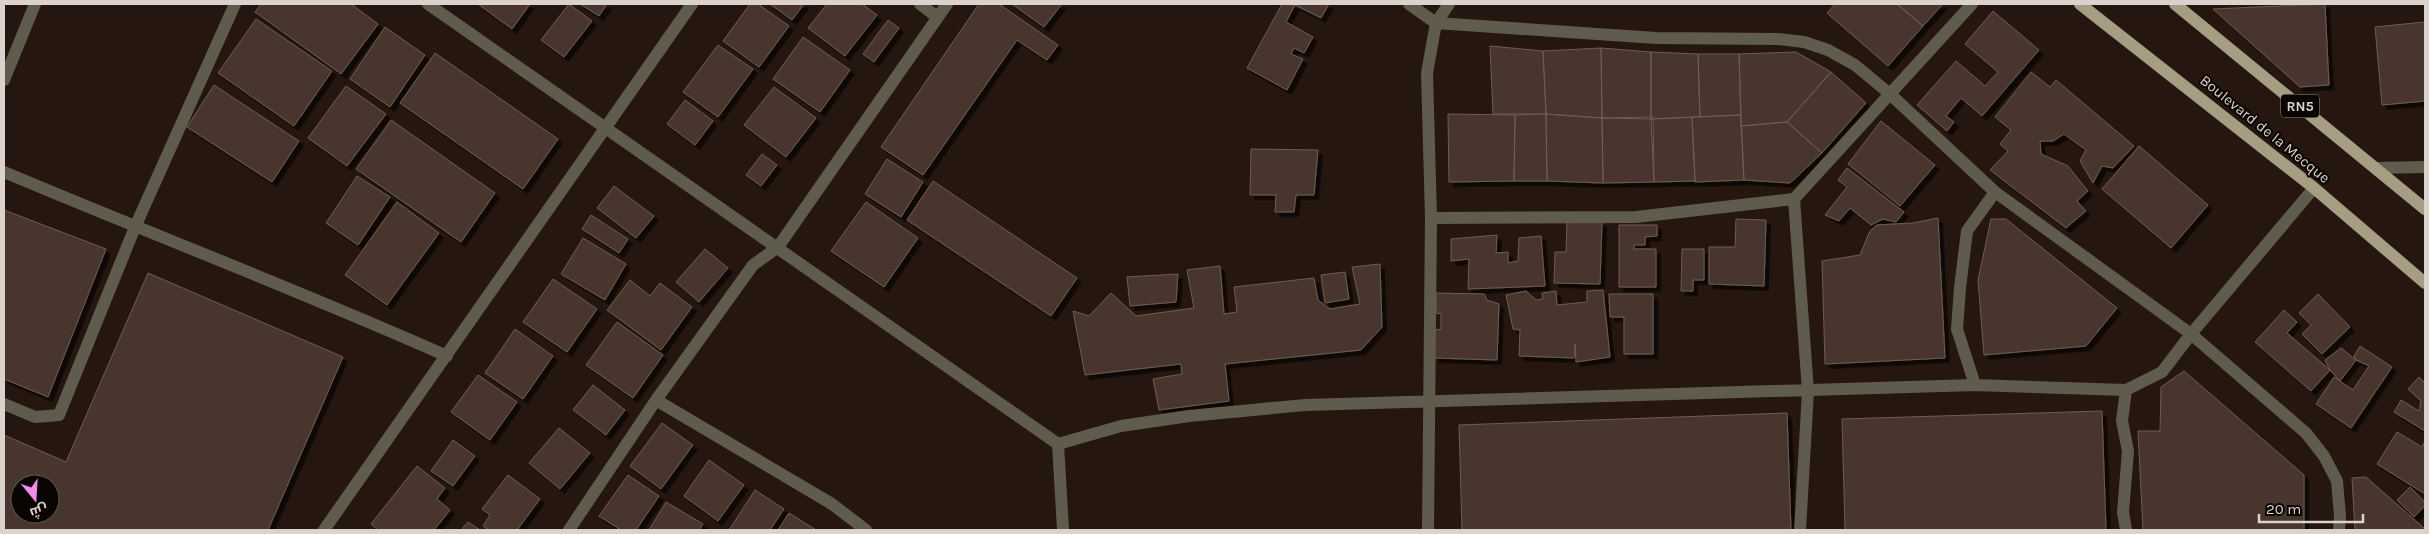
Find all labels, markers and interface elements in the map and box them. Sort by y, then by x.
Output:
street label: Boulevard de la Mecque [2196,71,2334,187]
road number: RN5 [2281,94,2319,118]
north arrow [10,474,60,524]
scale bar [2259,492,2363,524]
text: ش [28,500,50,522]
text: 20 m [2266,500,2301,518]

